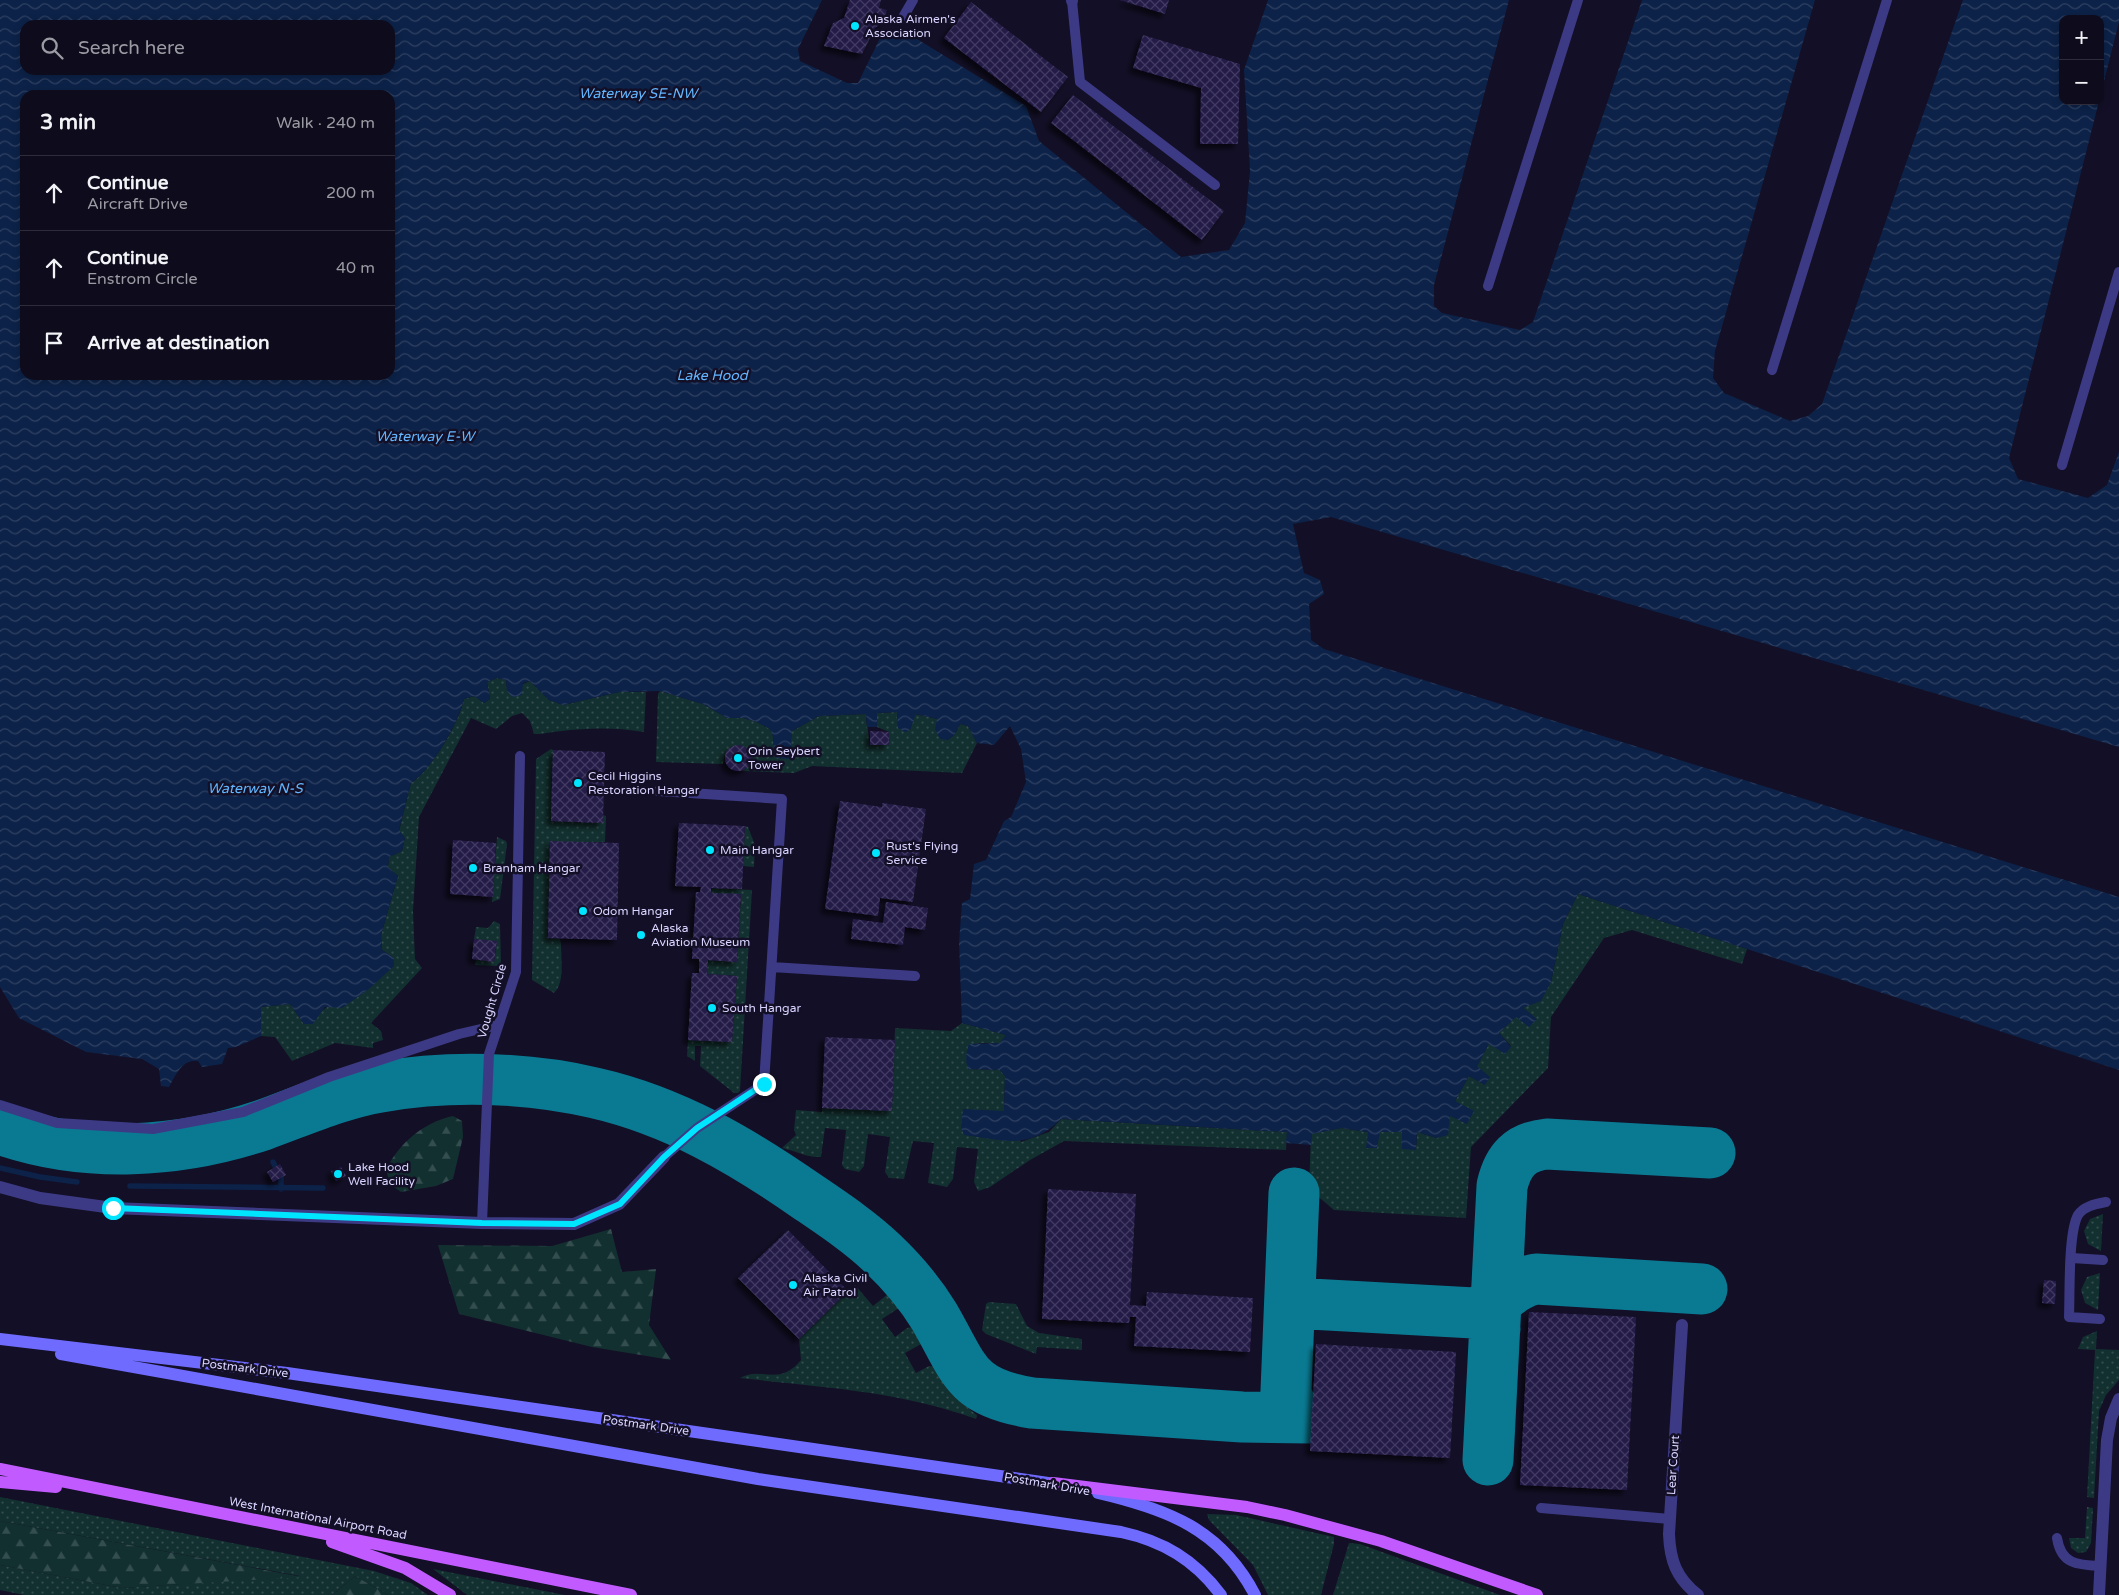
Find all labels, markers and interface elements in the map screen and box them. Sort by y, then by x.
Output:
place label: Alaska Airmen's Association [865,12,956,40]
map controls [2059,15,2104,105]
button: + [2059,15,2104,60]
search box [20,20,395,75]
marker: Alaska Airmen's Association [849,20,861,32]
icon: search [38,34,66,62]
text: Search here [78,37,185,59]
button: − [2059,60,2104,105]
water label: Waterway SE-NW [579,85,700,102]
text: 3 min [40,110,96,135]
text: Walk · 240 m [276,113,375,133]
text: Continue [87,172,169,194]
icon: ahead [40,179,68,207]
text: 200 m [326,183,375,203]
text: Aircraft Drive [87,194,188,214]
text: Continue [87,247,169,269]
icon: ahead [40,254,68,282]
text: 40 m [336,258,375,278]
text: Enstrom Circle [87,269,198,289]
icon: arrive [40,329,68,357]
text: Arrive at destination [87,332,270,354]
water label: Lake Hood [676,367,750,384]
water label: Waterway E-W [376,428,477,445]
place label: Orin Seybert Tower [748,744,820,772]
marker: Orin Seybert Tower [732,752,744,764]
place label: Cecil Higgins Restoration Hangar [588,769,700,797]
marker: Cecil Higgins Restoration Hangar [572,777,584,789]
water label: Waterway N-S [207,780,304,797]
place label: Rust's Flying Service [886,839,958,867]
place label: Main Hangar [720,843,794,857]
marker: Main Hangar [704,844,716,856]
marker: Rust's Flying Service [870,847,882,859]
place label: Branham Hangar [483,861,580,875]
marker: Branham Hangar [467,862,479,874]
place label: Odom Hangar [593,904,674,918]
marker: Odom Hangar [577,905,589,917]
place label: Alaska Aviation Museum [651,921,750,949]
marker: Alaska Aviation Museum [635,929,647,941]
street label: Vought Circle [475,962,509,1040]
place label: South Hangar [722,1001,801,1015]
marker: South Hangar [706,1002,718,1014]
route end [753,1073,776,1096]
place label: Lake Hood Well Facility [348,1160,415,1188]
marker: Lake Hood Well Facility [332,1168,344,1180]
route start [102,1197,125,1220]
place label: Alaska Civil Air Patrol [803,1271,867,1299]
marker: Alaska Civil Air Patrol [787,1279,799,1291]
street label: Postmark Drive [201,1356,289,1380]
street label: Postmark Drive [602,1412,690,1438]
street label: Lear Court [1664,1434,1682,1495]
street label: Postmark Drive [1003,1470,1091,1498]
street label: West International Airport Road [228,1494,408,1542]

